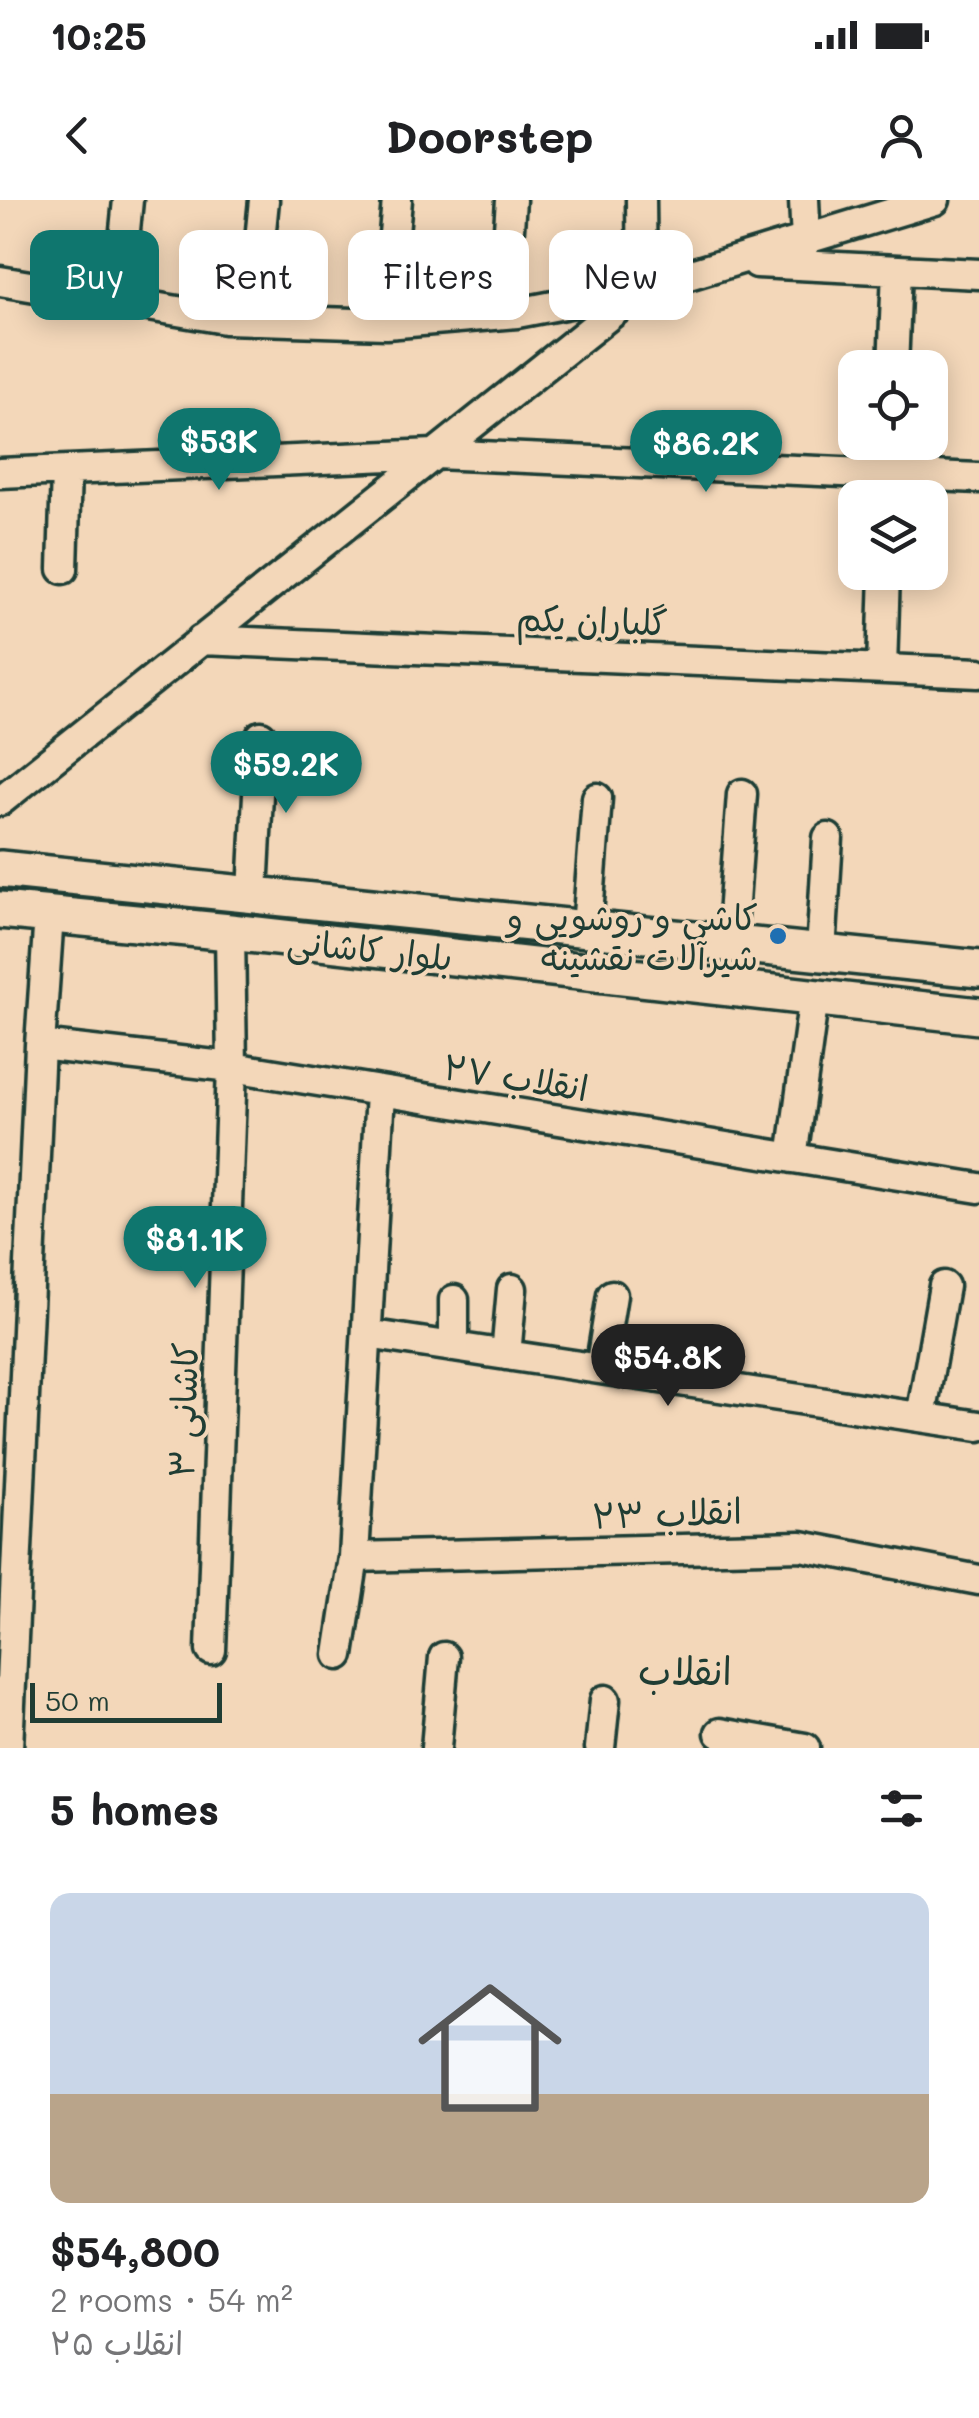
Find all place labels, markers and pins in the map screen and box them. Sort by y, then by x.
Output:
pin: $53K [160,408,278,493]
pin: $86.2K [625,410,787,495]
pin: $59.2K [205,731,367,816]
place label: کاشی و روشویی و شیرآلات نقشینه [504,893,758,979]
marker: کاشی و روشویی و شیرآلات نقشینه [767,925,789,947]
pin: $81.1K [114,1206,276,1291]
pin: $54.8K [587,1324,749,1409]

